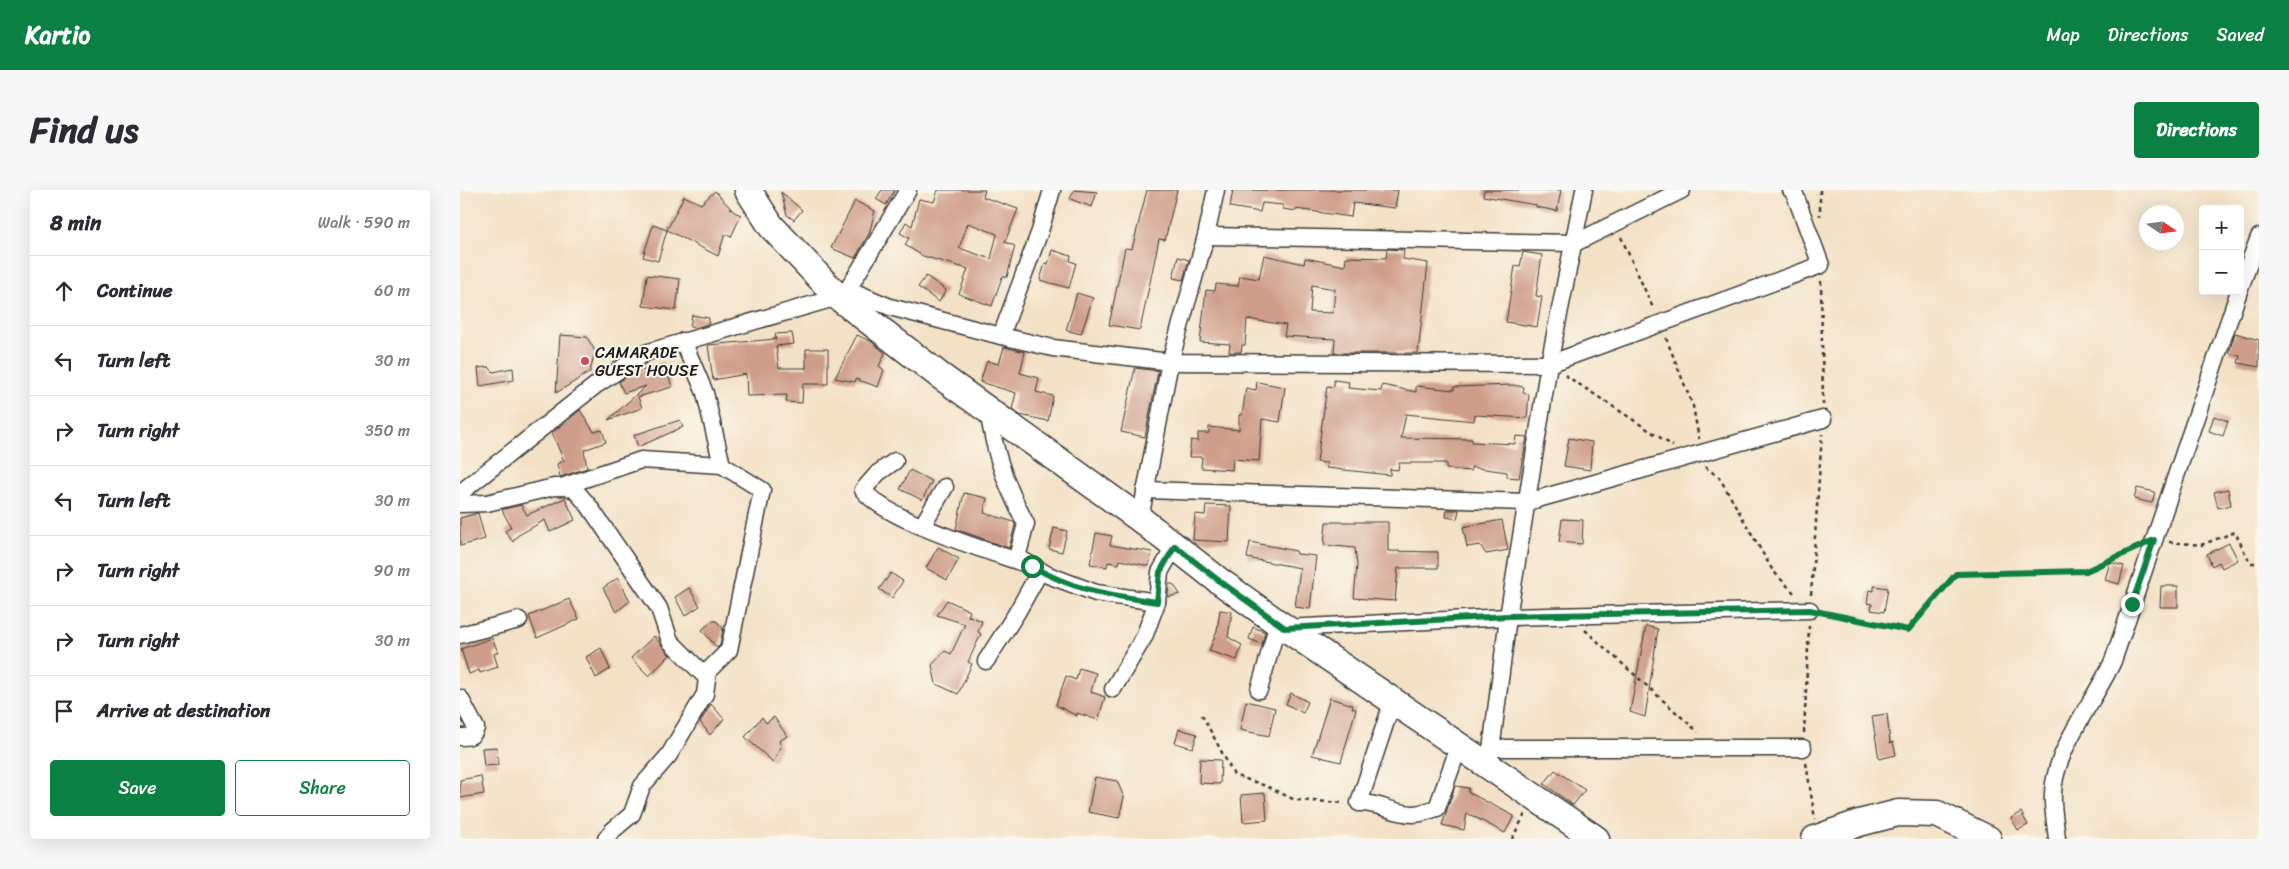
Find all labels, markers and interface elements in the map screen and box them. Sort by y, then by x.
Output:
text: Kartio [25,14,90,56]
text: Map [2047,19,2080,51]
text: Directions [2108,19,2189,51]
text: Saved [2217,19,2264,51]
text: Find us [30,99,138,161]
button: Directions [2134,102,2259,158]
text: 8 min [50,204,101,242]
north arrow [2139,205,2184,250]
map controls [2199,205,2244,295]
button: + [2199,205,2244,250]
text: Walk · 590 m [318,208,410,237]
button: − [2199,250,2244,295]
text: Continue [97,274,173,307]
text: 60 m [374,276,410,305]
icon: ahead [50,277,78,305]
place label: CAMARADE GUEST HOUSE [595,338,699,385]
text: Turn left [97,344,170,377]
text: 30 m [375,346,410,375]
icon: left [50,347,78,375]
marker: CAMARADE GUEST HOUSE [579,355,591,367]
text: Turn right [97,414,179,447]
text: 350 m [365,416,410,445]
icon: right [50,417,78,445]
text: Turn left [97,484,170,517]
text: 30 m [375,486,410,515]
icon: left [50,487,78,515]
text: Turn right [97,554,179,587]
route start [1021,555,1044,578]
text: 90 m [374,556,410,585]
icon: right [50,557,78,585]
route end [2121,593,2144,616]
text: Turn right [97,624,179,657]
text: 30 m [375,626,410,655]
icon: right [50,627,78,655]
text: Arrive at destination [97,694,270,727]
icon: arrive [50,697,78,725]
button: Save [50,760,225,816]
button: Share [235,760,410,816]

